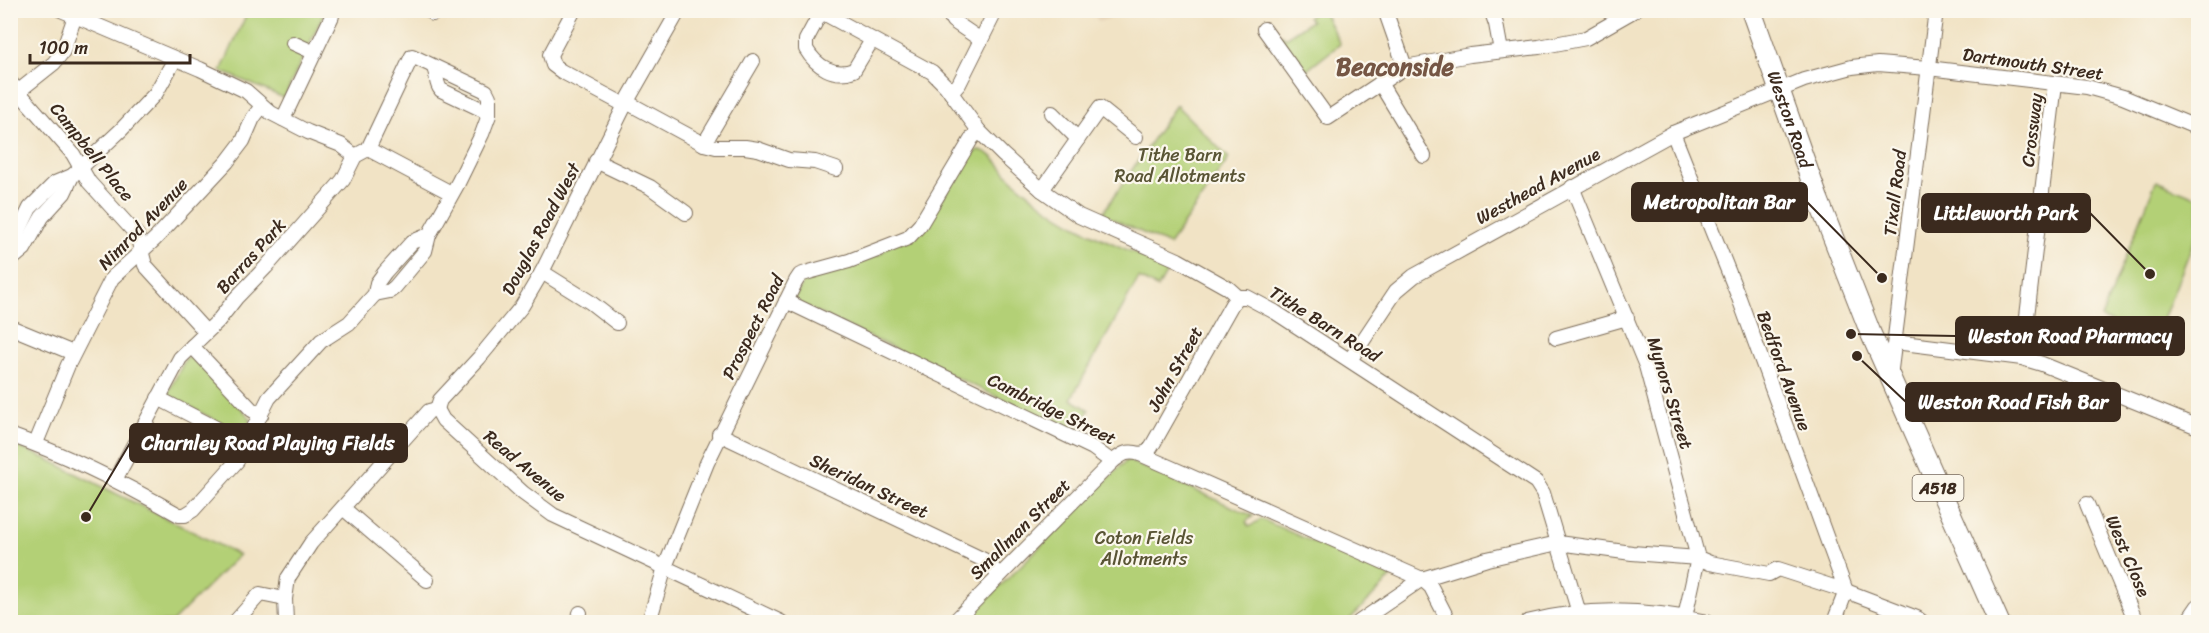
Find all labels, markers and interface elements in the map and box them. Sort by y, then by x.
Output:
scale bar [30,27,190,65]
text: 100 m [39,32,88,64]
street label: Dartmouth Street [1960,38,2106,90]
district label: Beaconside [1336,46,1455,88]
street label: Weston Road [1758,66,1822,174]
street label: Crossway [2012,91,2052,169]
street label: Campbell Place [42,95,142,209]
street label: Westhead Avenue [1470,138,1607,234]
park label: Tithe Barn Road Allotments [1114,139,1246,192]
street label: Tixall Road [1874,147,1916,238]
street label: Douglas Road West [492,156,590,301]
street label: Nimrod Avenue [90,170,196,278]
callout: Metropolitan Bar [1632,183,1807,221]
text: Metropolitan Bar [1642,185,1796,220]
callout: Littleworth Park [1922,194,2090,232]
text: Littleworth Park [1934,196,2080,231]
street label: Barras Park [208,210,294,301]
street label: Prospect Road [713,267,794,385]
street label: Tithe Barn Road [1263,277,1389,372]
street label: Bedford Avenue [1747,306,1821,436]
callout: Weston Road Pharmacy [1956,317,2184,355]
text: Weston Road Pharmacy [1968,319,2173,354]
street label: John Street [1138,320,1212,419]
street label: Mynors Street [1638,333,1702,453]
street label: Cambridge Street [982,364,1122,454]
callout: Weston Road Fish Bar [1906,383,2120,421]
text: Weston Road Fish Bar [1918,385,2110,420]
street label: Read Avenue [476,421,574,511]
callout: Charnley Road Playing Fields [130,424,407,462]
text: Charnley Road Playing Fields [140,426,395,461]
street label: Sheridan Street [804,444,934,528]
street label: Smallman Street [962,470,1079,587]
road number: A518 [1912,475,1964,501]
street label: West Close [2096,510,2160,602]
park label: Coton Fields Allotments [1095,522,1194,575]

